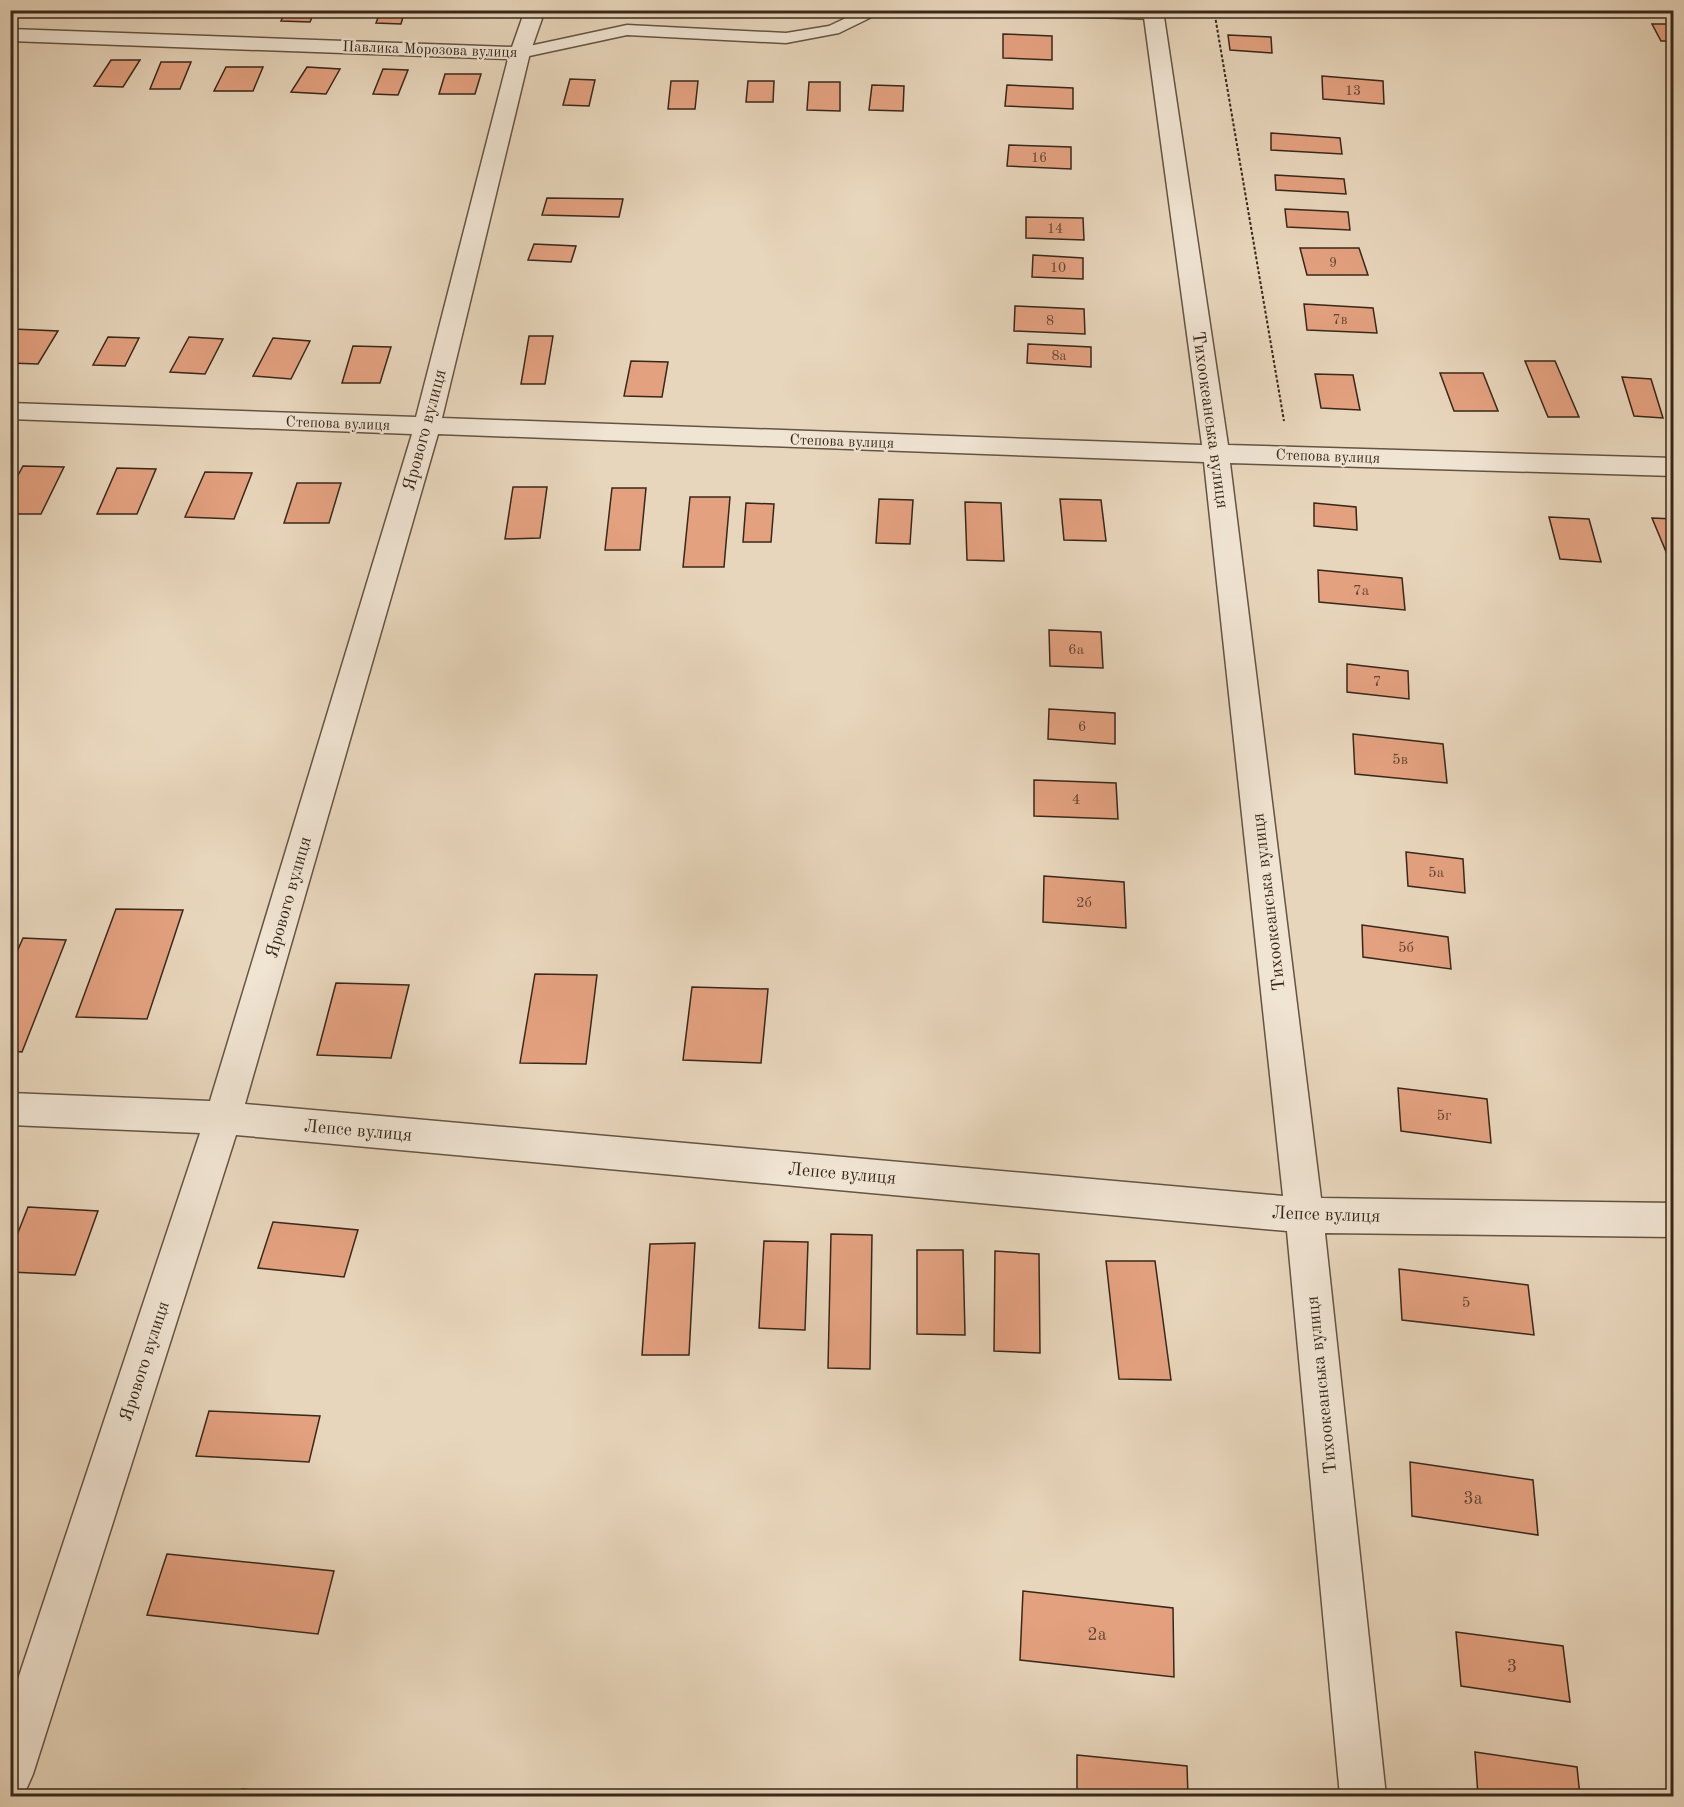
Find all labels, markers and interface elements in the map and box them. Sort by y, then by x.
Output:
street label: Павлика Морозова вулиця [342,40,518,61]
house number: 13 [1345,84,1361,98]
house number: 16 [1031,151,1047,165]
house number: 14 [1047,222,1063,236]
house number: 9 [1329,256,1337,270]
house number: 10 [1050,261,1066,275]
house number: 7в [1333,313,1348,327]
house number: 8 [1046,314,1054,328]
street label: Тихоокеанська вулиця [1189,330,1231,510]
house number: 8а [1051,349,1067,363]
street label: Ярового вулиця [400,367,450,493]
street label: Степова вулиця [285,415,391,434]
street label: Степова вулиця [789,433,895,452]
street label: Степова вулиця [1275,448,1381,467]
house number: 7а [1353,584,1370,599]
house number: 6а [1068,643,1085,658]
house number: 7 [1373,675,1381,690]
house number: 6 [1078,720,1086,735]
house number: 5в [1392,753,1408,768]
house number: 4 [1072,793,1080,808]
street label: Тихоокеанська вулиця [1249,812,1289,992]
street label: Ярового вулиця [263,835,315,960]
house number: 5а [1428,866,1445,881]
house number: 2б [1076,896,1092,911]
house number: 5б [1398,941,1414,956]
house number: 5г [1436,1109,1452,1124]
street label: Лепсе вулиця [303,1117,413,1145]
street label: Лепсе вулиця [787,1160,897,1188]
street label: Лепсе вулиця [1271,1204,1380,1226]
street label: Тихоокеанська вулиця [1304,1295,1340,1475]
house number: 5 [1462,1296,1470,1311]
street label: Ярового вулиця [117,1299,173,1424]
house number: 3а [1463,1490,1483,1508]
house number: 2а [1087,1626,1107,1644]
house number: 3 [1507,1658,1517,1676]

